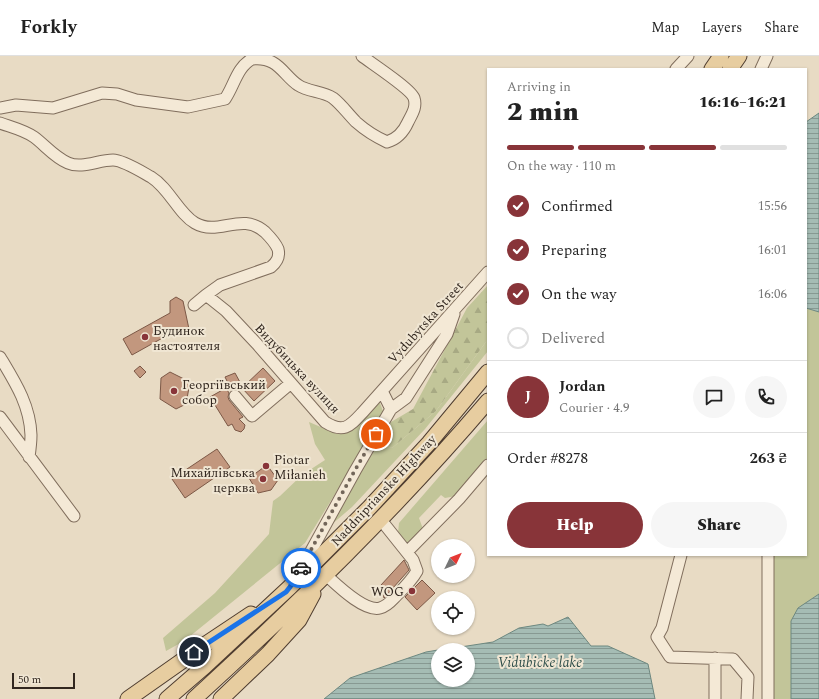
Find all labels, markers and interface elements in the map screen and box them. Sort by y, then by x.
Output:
text: Forkly [20,13,77,42]
text: Map [651,17,680,38]
text: Layers [702,17,742,38]
text: Share [764,17,799,38]
text: Arriving in [507,77,571,97]
text: 16:16–16:21 [699,91,787,114]
text: 2 min [507,92,579,132]
text: On the way · 110 m [507,156,616,176]
icon: check [507,195,529,217]
text: Confirmed [541,195,613,218]
text: 15:56 [758,196,787,216]
icon: check [507,239,529,261]
text: Preparing [541,239,607,262]
text: 16:01 [758,240,787,260]
street label: Vydubytska Street [383,277,469,368]
icon: check [507,283,529,305]
text: On the way [541,283,616,306]
text: 16:06 [758,284,787,304]
street label: Видубицька вулиця [250,319,345,419]
place label: Будинок настоятеля [153,321,220,356]
text: Delivered [541,327,605,350]
marker: Будинок настоятеля [140,332,150,342]
place label: Георгіївський собор [182,375,266,410]
text: Jordan [559,375,606,398]
button: chat [693,376,735,418]
button: phone [745,376,787,418]
text: J [525,385,531,408]
marker: Георгіївський собор [169,386,179,396]
text: Courier · 4.9 [559,398,629,418]
pin [359,417,393,451]
icon: bag [365,423,387,445]
street label: Naddniprianske Highway [326,430,442,551]
text: Order #8278 [507,447,588,470]
text: 263 ₴ [750,447,787,470]
place label: Piotar Miłanieh [274,450,327,485]
marker: Piotar Miłanieh [261,461,271,471]
place label: Михайлівська церква [170,463,256,498]
marker: Михайлівська церква [258,474,268,484]
button: Help [507,502,643,548]
button: Share [651,502,787,548]
north arrow [431,539,475,583]
map controls [431,539,475,687]
courier [281,548,321,588]
icon: car [290,557,312,579]
place label: WOG [371,582,404,602]
marker: WOG [407,586,417,596]
button: locate [431,591,475,635]
pin [177,635,211,669]
icon: home [183,641,205,663]
button: layers [431,643,475,687]
water label: Vidubicke lake [498,652,582,673]
scale bar [12,671,75,690]
text: 50 m [18,671,41,688]

